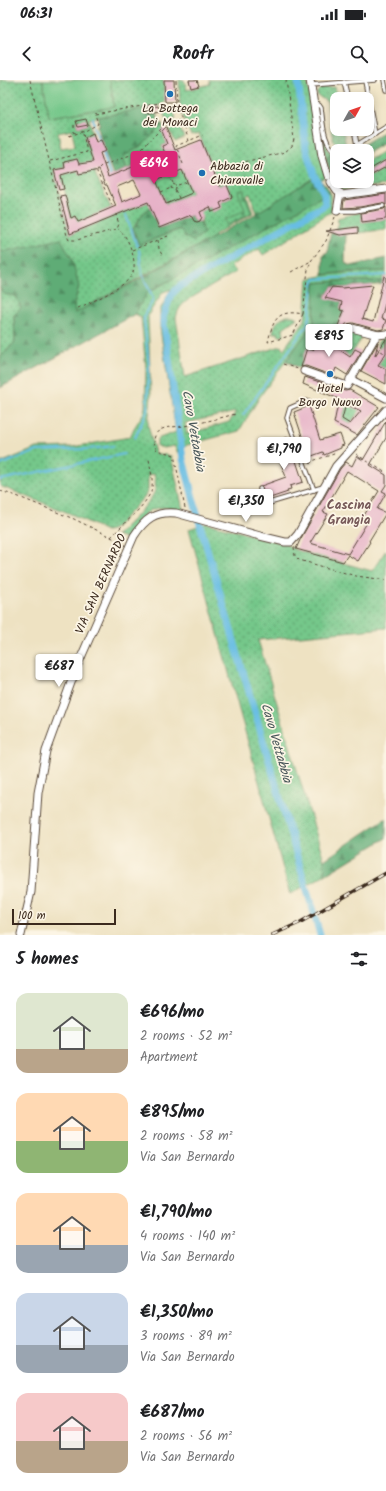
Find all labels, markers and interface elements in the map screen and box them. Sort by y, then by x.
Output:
text: 06:31 [20,2,52,26]
text: Roofr [172,40,214,69]
icon: back [16,43,38,65]
icon: search [348,43,370,65]
marker: La Bottega dei Monaci [165,89,175,99]
north arrow [330,92,374,136]
map controls [330,92,374,188]
place label: La Bottega dei Monaci [142,99,198,132]
button: layers [330,144,374,188]
pin: €696 [130,151,178,185]
text: €696 [140,153,168,174]
place label: Abbazia di Chiaravalle [210,157,264,190]
marker: Abbazia di Chiaravalle [197,168,207,178]
pin: €895 [305,324,353,358]
text: €895 [314,326,344,347]
marker: Hotel Borgo Nuovo [325,369,335,379]
place label: Hotel Borgo Nuovo [299,379,361,412]
water label: Cavo Vettabbia [176,389,211,474]
pin: €1,790 [251,437,317,471]
text: €1,790 [267,439,301,460]
pin: €1,350 [213,489,279,523]
text: €1,350 [228,491,264,512]
district label: Cascina Grangia [327,495,372,531]
street label: VIA SAN BERNARDO [70,530,132,637]
pin: €687 [35,654,83,688]
text: €687 [44,656,74,677]
water label: Cavo Vettabbia [255,701,298,786]
scale bar [12,907,116,926]
text: 100 m [18,907,46,925]
text: 5 homes [16,946,79,973]
icon: filters [348,948,370,970]
text: €696/mo [140,999,204,1026]
icon: home [48,1009,96,1057]
text: 2 rooms · 52 m² [140,1026,232,1047]
text: Apartment [140,1047,198,1068]
text: €895/mo [140,1099,204,1126]
icon: home [48,1109,96,1157]
text: 2 rooms · 58 m² [140,1126,233,1147]
text: Via San Bernardo [140,1147,235,1168]
text: €1,790/mo [140,1199,212,1226]
icon: home [48,1209,96,1257]
text: 4 rooms · 140 m² [140,1226,235,1247]
text: Via San Bernardo [140,1247,235,1268]
text: €1,350/mo [140,1299,213,1326]
icon: home [48,1309,96,1357]
text: 3 rooms · 89 m² [140,1326,232,1347]
text: Via San Bernardo [140,1347,235,1368]
text: €687/mo [140,1399,205,1426]
icon: home [48,1409,96,1457]
text: 2 rooms · 56 m² [140,1426,232,1447]
text: Via San Bernardo [140,1447,235,1468]

